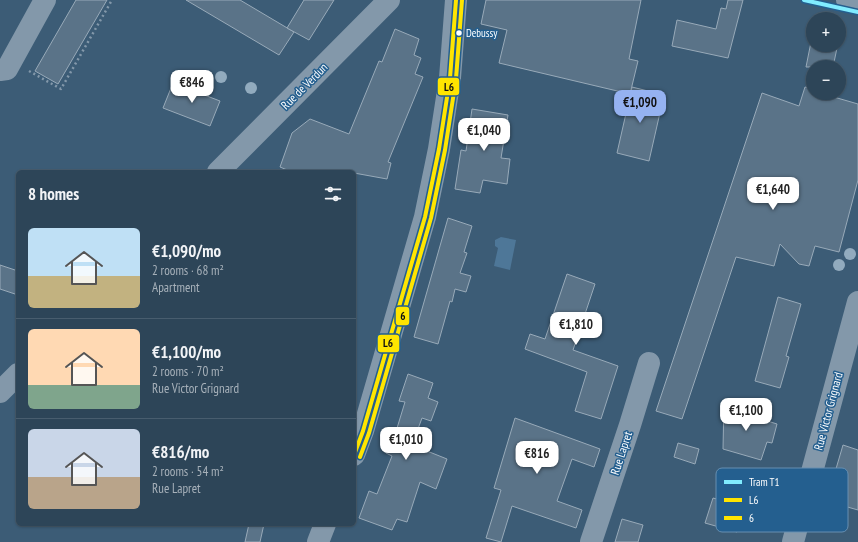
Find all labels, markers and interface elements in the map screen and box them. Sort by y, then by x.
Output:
map controls [806,12,846,100]
button: + [806,12,846,52]
place label: Debussy [466,26,498,40]
marker: Debussy [454,28,464,38]
street label: Rue de Verdun [278,60,330,112]
button: − [806,60,846,100]
pin: €846 [168,70,216,104]
text: €846 [180,74,204,91]
line badge: L6 [437,77,460,96]
text: L6 [444,80,454,94]
pin: €1,090 [607,90,673,124]
text: €1,090 [623,94,657,111]
pin: €1,040 [451,118,517,152]
text: €1,040 [467,122,501,139]
pin: €1,640 [740,177,806,211]
text: €1,640 [756,181,790,198]
text: 8 homes [28,183,79,205]
icon: filters [322,183,344,205]
text: €1,090/mo [152,240,221,262]
icon: home [60,244,108,292]
text: 2 rooms · 68 m² [152,262,224,279]
text: Apartment [152,279,200,296]
line badge: 6 [395,306,410,326]
text: 6 [400,309,406,323]
pin: €1,810 [543,312,609,346]
text: €1,810 [559,316,593,333]
line badge: L6 [377,334,400,353]
text: L6 [383,336,393,350]
text: €1,100/mo [152,341,221,363]
icon: home [60,345,108,393]
text: 2 rooms · 70 m² [152,363,224,380]
street label: Rue Victor Grignard [810,370,846,452]
text: Rue Victor Grignard [152,380,239,397]
pin: €1,100 [713,398,779,432]
text: €1,100 [729,402,763,419]
pin: €1,010 [373,427,439,461]
street label: Rue Lapret [607,429,635,477]
text: €1,010 [389,431,423,448]
text: €816/mo [152,441,209,463]
pin: €816 [513,441,561,475]
icon: home [60,445,108,493]
text: €816 [525,445,549,462]
text: 2 rooms · 54 m² [152,463,224,480]
legend [716,468,848,532]
text: Tram T1 [749,475,780,489]
text: Rue Lapret [152,480,201,497]
text: L6 [749,493,759,507]
text: 6 [749,511,754,525]

